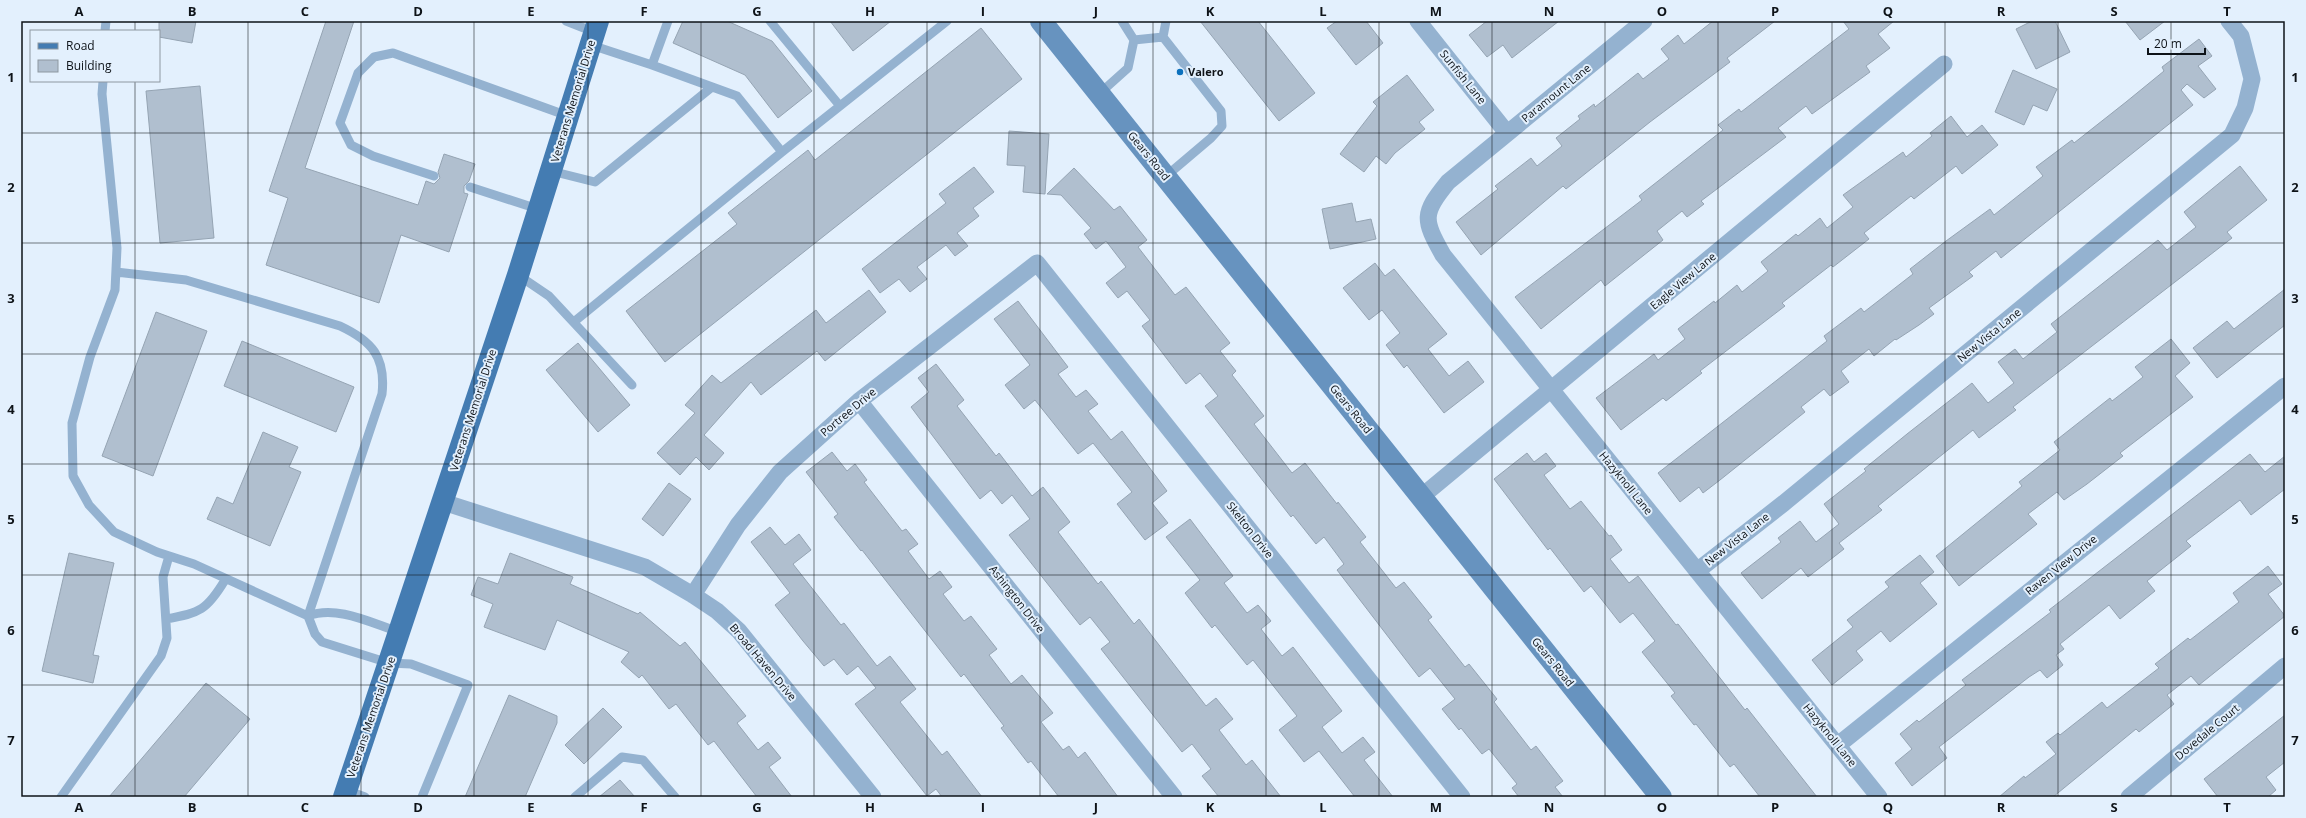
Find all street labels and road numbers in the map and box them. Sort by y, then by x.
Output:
street label: Veterans Memorial Drive [547,38,598,164]
street label: Sunfish Lane [1437,46,1490,107]
street label: Paramount Lane [1518,60,1594,125]
street label: Gears Road [1125,128,1174,183]
street label: Eagle View Lane [1647,249,1719,313]
street label: New Vista Lane [1954,304,2024,365]
street label: Veterans Memorial Drive [446,347,499,473]
street label: Gears Road [1327,381,1376,436]
street label: Portree Drive [817,384,879,439]
street label: Hazyknoll Lane [1596,448,1657,517]
street label: Skelton Drive [1224,498,1277,561]
street label: New Vista Lane [1701,509,1772,569]
street label: Raven View Drive [2022,531,2100,598]
street label: Ashington Drive [986,562,1048,635]
street label: Broad Haven Drive [727,620,800,703]
street label: Gears Road [1529,634,1578,689]
street label: Veterans Memorial Drive [343,654,398,779]
street label: Hazyknoll Lane [1800,700,1861,769]
street label: Dovedale Court [2171,700,2242,763]

